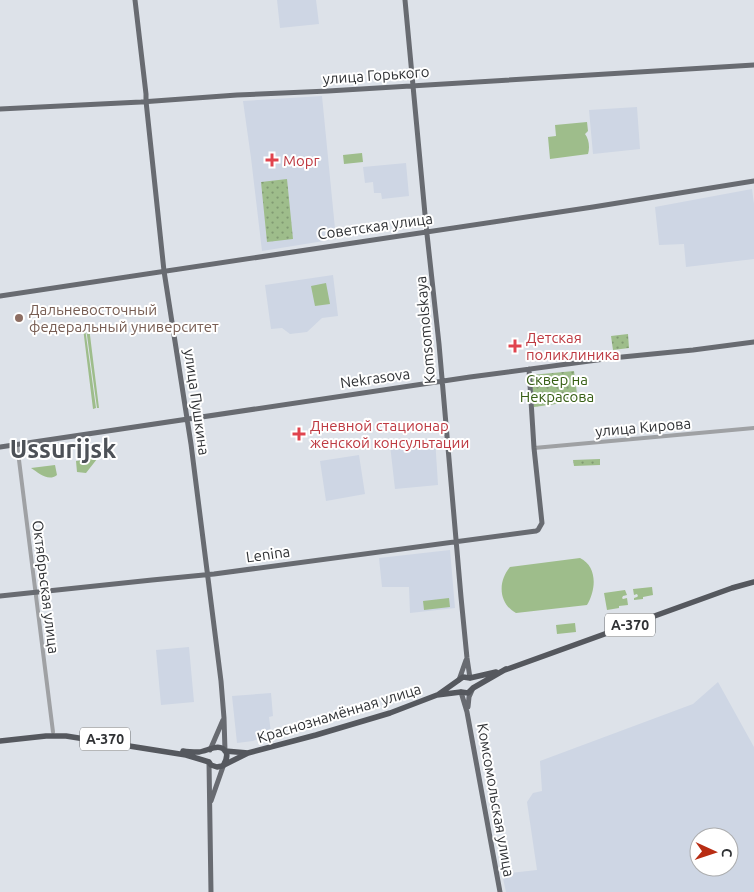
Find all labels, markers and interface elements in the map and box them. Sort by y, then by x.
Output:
street label: улица Горького [322,63,430,87]
place label: Морг [283,152,320,169]
marker: Морг [265,153,279,167]
street label: Советская улица [316,210,434,242]
street label: Komsomolskaya [412,275,438,385]
place label: Дальневосточный федеральный университет [29,301,219,335]
marker: Дальневосточный федеральный университет [13,312,25,324]
place label: Детская поликлиника [526,329,620,363]
marker: Детская поликлиника [508,339,522,353]
street label: улица Пушкина [181,348,213,456]
street label: Nekrasova [339,365,411,391]
park label: Сквер на Некрасова [520,371,594,405]
street label: улица Кирова [594,414,692,440]
place label: Дневной стационар женской консультации [310,417,469,451]
marker: Дневной стационар женской консультации [292,427,306,441]
district label: Ussurijsk [10,435,116,463]
street label: Октябрьская улица [29,519,63,655]
street label: Lenina [245,542,291,566]
road number: А-370 [605,614,655,636]
street label: Краснознамённая улица [255,680,423,746]
street label: Комсомольская улица [474,722,518,878]
road number: А-370 [80,728,130,751]
north arrow [689,827,739,877]
text: С [719,848,735,858]

